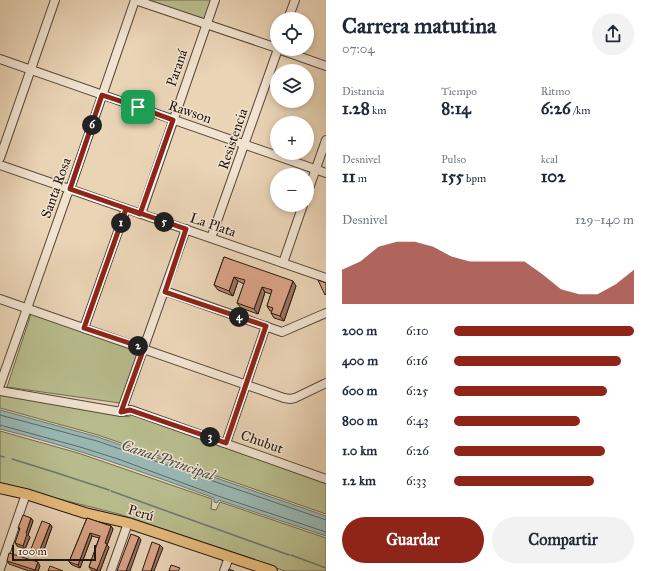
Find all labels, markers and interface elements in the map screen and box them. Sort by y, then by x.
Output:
map controls [270,12,314,212]
button: locate [270,12,314,56]
text: Carrera matutina [342,12,496,39]
button: share [592,13,634,55]
text: 07:04 [342,41,375,57]
street label: Paraná [163,47,191,89]
button: layers [270,64,314,108]
text: Distancia [342,85,385,98]
text: Tiempo [441,85,477,98]
text: Ritmo [541,85,570,98]
pin [121,90,155,124]
icon: arrive [127,96,149,118]
street label: Rawson [166,97,214,127]
text: 1.28 [342,98,370,119]
text: 8:14 [441,98,471,119]
text: 6:26 [541,98,571,119]
text: km [370,104,386,117]
text: /km [571,104,590,117]
street label: Resistencia [215,106,251,172]
pin: 6 [82,115,102,135]
button: + [270,116,314,160]
text: 6 [89,118,95,131]
text: Desnivel [342,153,381,166]
text: Pulso [441,153,466,166]
text: kcal [541,153,558,166]
street label: Santa Rosa [37,155,75,221]
text: 11 [342,166,355,187]
text: 155 [441,166,464,187]
text: 102 [541,166,566,187]
button: − [270,168,314,212]
text: m [355,172,367,185]
text: bpm [464,172,486,185]
street label: La Plata [188,209,238,241]
pin: 5 [154,212,174,232]
text: Desnivel [342,212,388,228]
text: 129–140 m [575,212,634,228]
pin: 1 [111,213,131,233]
text: 5 [161,215,167,228]
text: 1 [119,216,123,229]
pin: 4 [229,307,249,327]
text: 4 [236,310,242,323]
text: 200 m [342,323,377,339]
text: 6:10 [406,323,429,339]
pin: 2 [128,336,148,356]
text: 2 [135,339,141,352]
text: 400 m [342,353,378,369]
text: 6:16 [406,353,428,369]
text: 600 m [342,383,378,399]
text: 6:25 [406,383,428,399]
text: 800 m [342,413,378,429]
text: 6:43 [406,413,428,429]
pin: 3 [200,427,220,447]
street label: Chubut [238,427,286,458]
text: 3 [208,430,212,443]
water label: Canal Principal [119,436,219,486]
text: 1.0 km [342,443,377,459]
text: 6:26 [406,443,429,459]
text: 1.2 km [342,473,376,489]
text: 6:33 [406,473,426,489]
street label: Perú [126,501,157,525]
button: Guardar [342,517,484,563]
button: Compartir [492,517,634,563]
scale bar [12,543,96,562]
text: 100 m [18,545,47,558]

